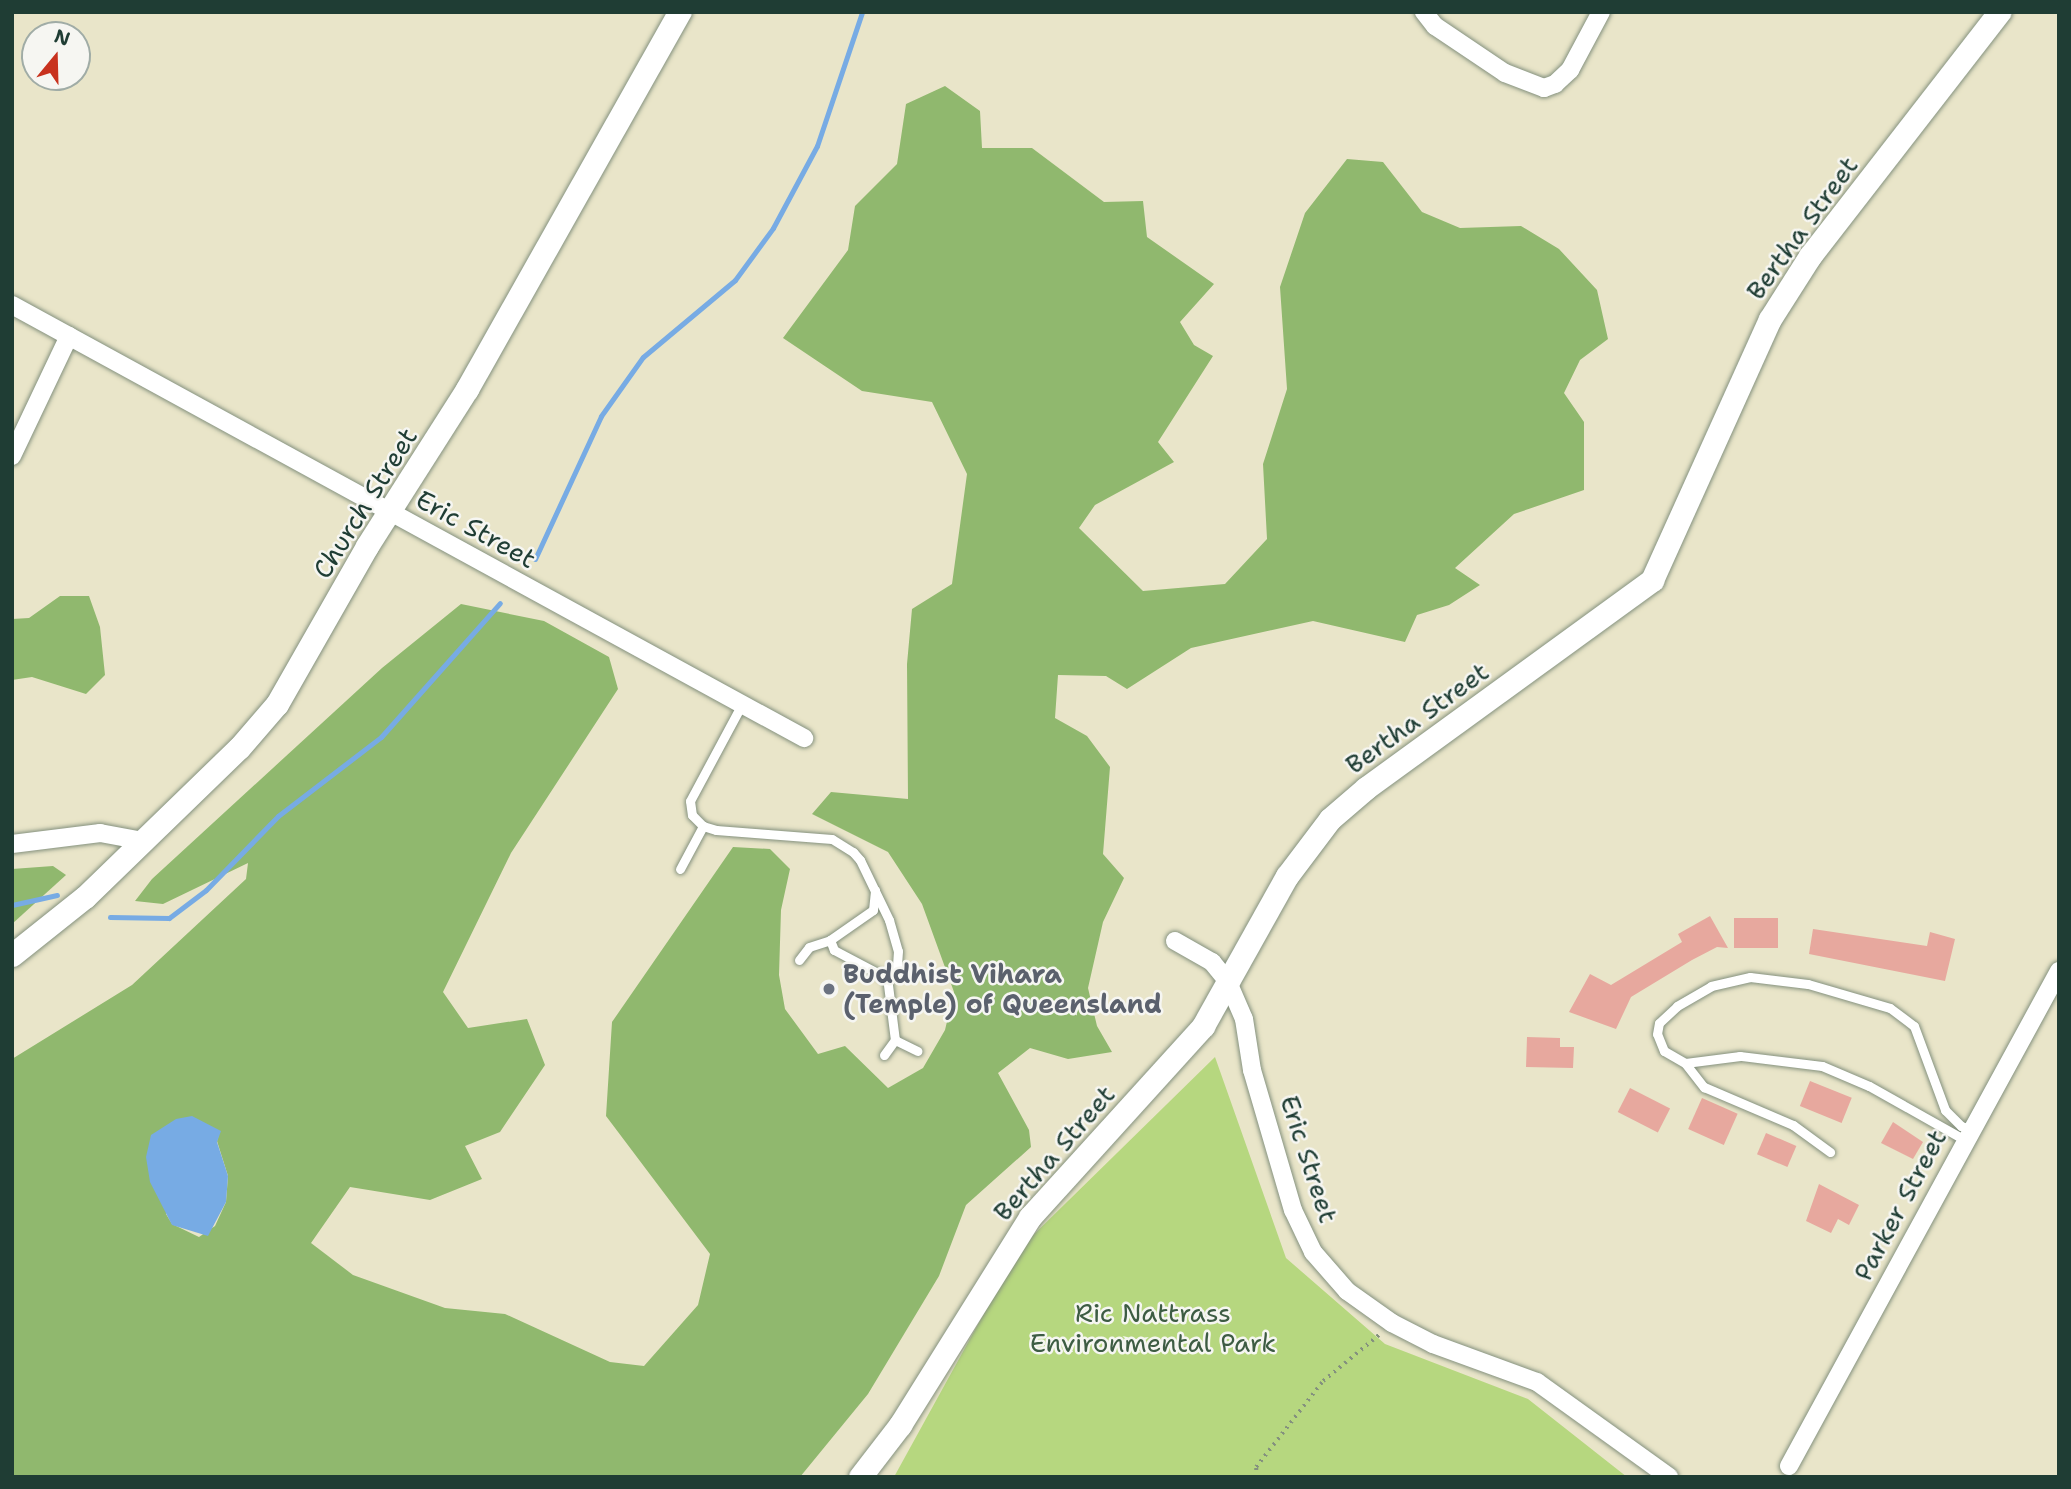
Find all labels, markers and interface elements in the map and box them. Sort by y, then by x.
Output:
north arrow [21,21,91,91]
text: N [51,23,74,52]
street label: Bertha Street [1740,150,1864,306]
street label: Church Street [306,422,424,584]
street label: Eric Street [411,483,541,575]
street label: Bertha Street [1339,656,1495,780]
place label: Buddhist Vihara (Temple) of Queensland [843,958,1162,1020]
marker: Buddhist Vihara (Temple) of Queensland [821,981,837,997]
street label: Bertha Street [987,1079,1121,1227]
street label: Eric Street [1274,1091,1344,1227]
street label: Parker Street [1847,1124,1953,1286]
park label: Ric Nattrass Environmental Park [1030,1297,1276,1358]

